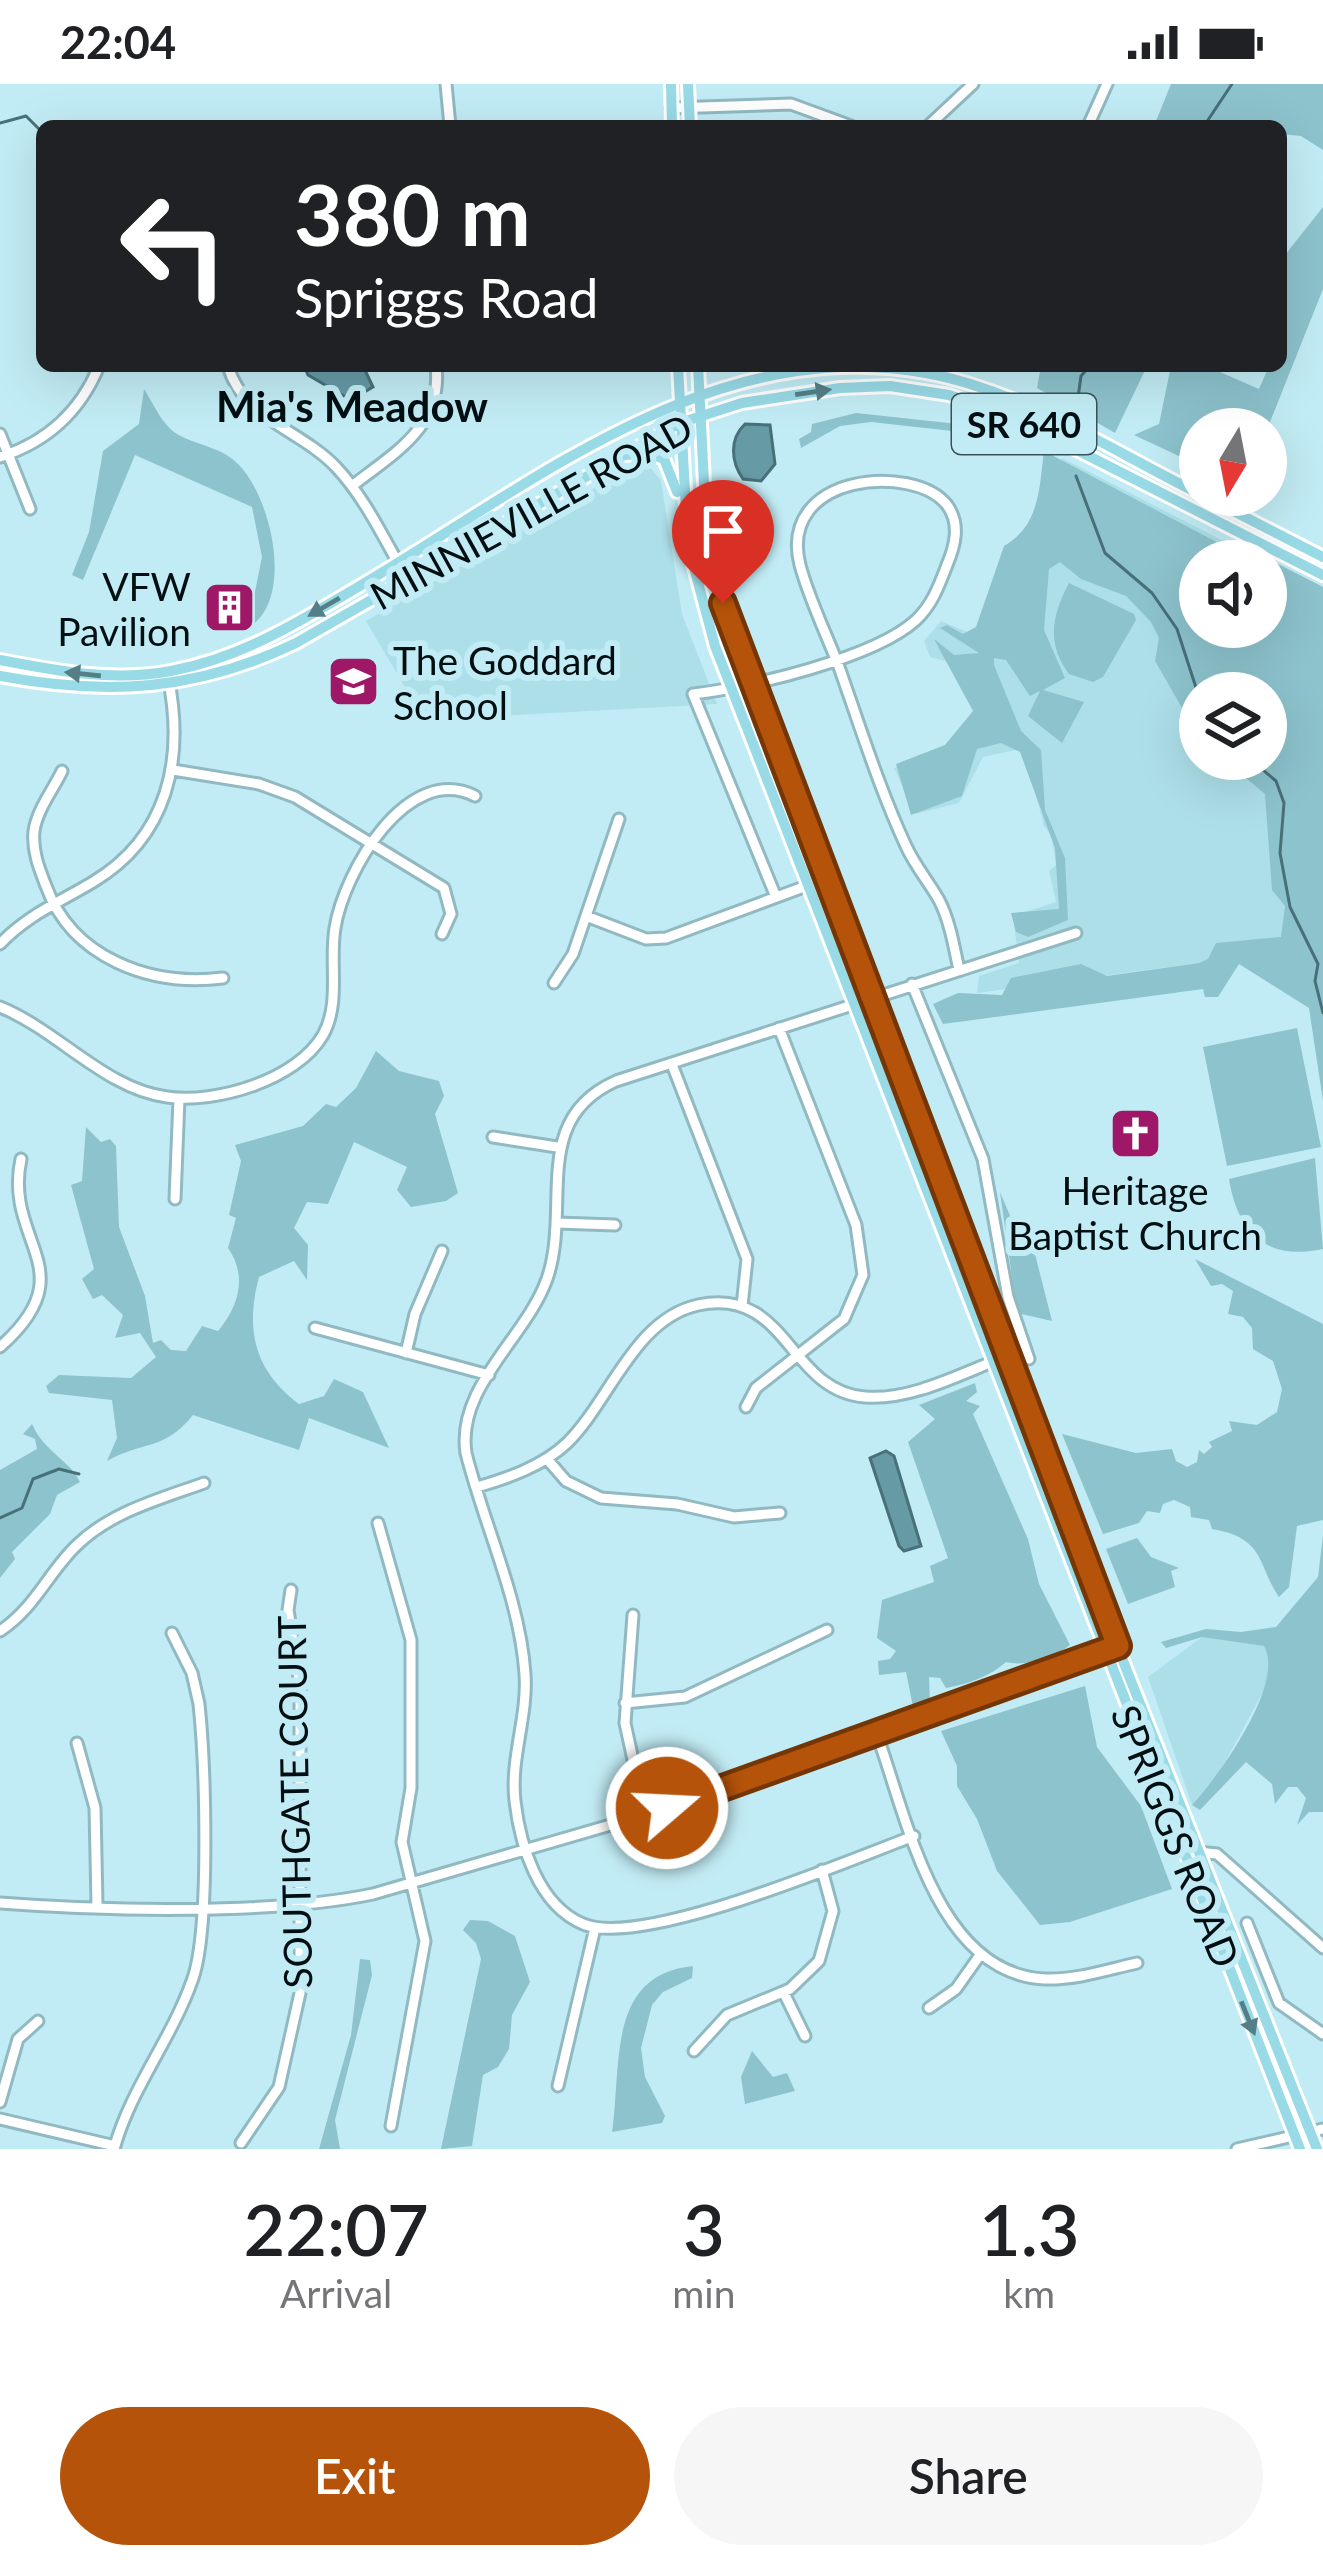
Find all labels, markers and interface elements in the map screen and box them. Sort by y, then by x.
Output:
text: 22:04 [60,15,176,69]
text: 380 m [294,163,531,264]
icon: left [96,168,252,324]
text: Spriggs Road [294,265,599,330]
district label: Mia's Meadow [216,381,488,431]
one-way arrow [795,382,833,401]
road number: SR 640 [952,394,1096,454]
street label: MINNIEVILLE ROAD [362,403,700,619]
north arrow [1179,408,1287,516]
map controls [1179,408,1287,780]
pin [672,480,774,603]
icon: arrive [690,498,756,564]
button: sound [1179,540,1287,648]
place label: VFW Pavilion [57,563,191,654]
building icon: VFW Pavilion [202,580,258,636]
one-way arrow [307,596,341,617]
place label: The Goddard School [393,637,617,728]
school or university icon: The Goddard School [326,654,382,710]
one-way arrow [64,664,101,683]
button: layers [1179,672,1287,780]
church icon: Heritage Baptist Church [1107,1105,1163,1161]
place label: Heritage Baptist Church [1008,1167,1262,1258]
street label: SOUTHGATE COURT [268,1615,320,1989]
street label: SPRIGGS ROAD [1102,1698,1250,1974]
position arrow [604,1745,730,1871]
one-way arrow [1240,2001,1259,2037]
text: 22:07 [243,2185,429,2271]
text: 3 [683,2185,725,2271]
text: 1.3 [979,2185,1080,2271]
text: Arrival [280,2270,392,2316]
text: min [672,2270,735,2316]
text: km [1003,2270,1055,2316]
button: Exit [60,2407,650,2545]
button: Share [674,2407,1263,2545]

